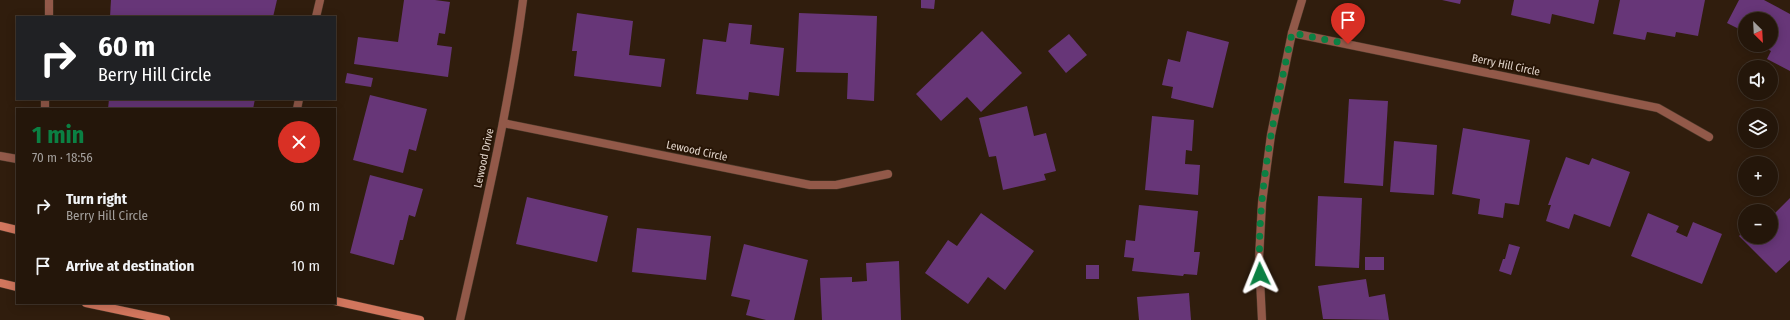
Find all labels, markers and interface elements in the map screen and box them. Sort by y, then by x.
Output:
pin [1331,3,1365,44]
icon: arrive [1337,9,1359,31]
north arrow [1738,12,1778,52]
map controls [1738,12,1778,244]
text: 60 m [98,30,155,63]
icon: right [32,32,84,84]
street label: Berry Hill Circle [1471,51,1541,79]
button: sound [1738,60,1778,100]
text: Berry Hill Circle [98,64,211,86]
button: layers [1738,108,1778,148]
text: 1 min [32,121,84,149]
button: close [278,121,320,163]
street label: Lewood Drive [471,127,497,189]
street label: Lewood Circle [665,138,729,164]
text: 70 m · 18:56 [32,150,93,165]
button: + [1738,156,1778,196]
text: Turn right [66,190,127,208]
icon: right [32,195,54,217]
text: 60 m [290,197,320,215]
button: − [1738,204,1778,244]
text: Berry Hill Circle [66,208,148,223]
position arrow [1239,253,1281,295]
icon: arrive [32,255,54,277]
text: Arrive at destination [66,257,194,275]
text: 10 m [291,257,320,275]

